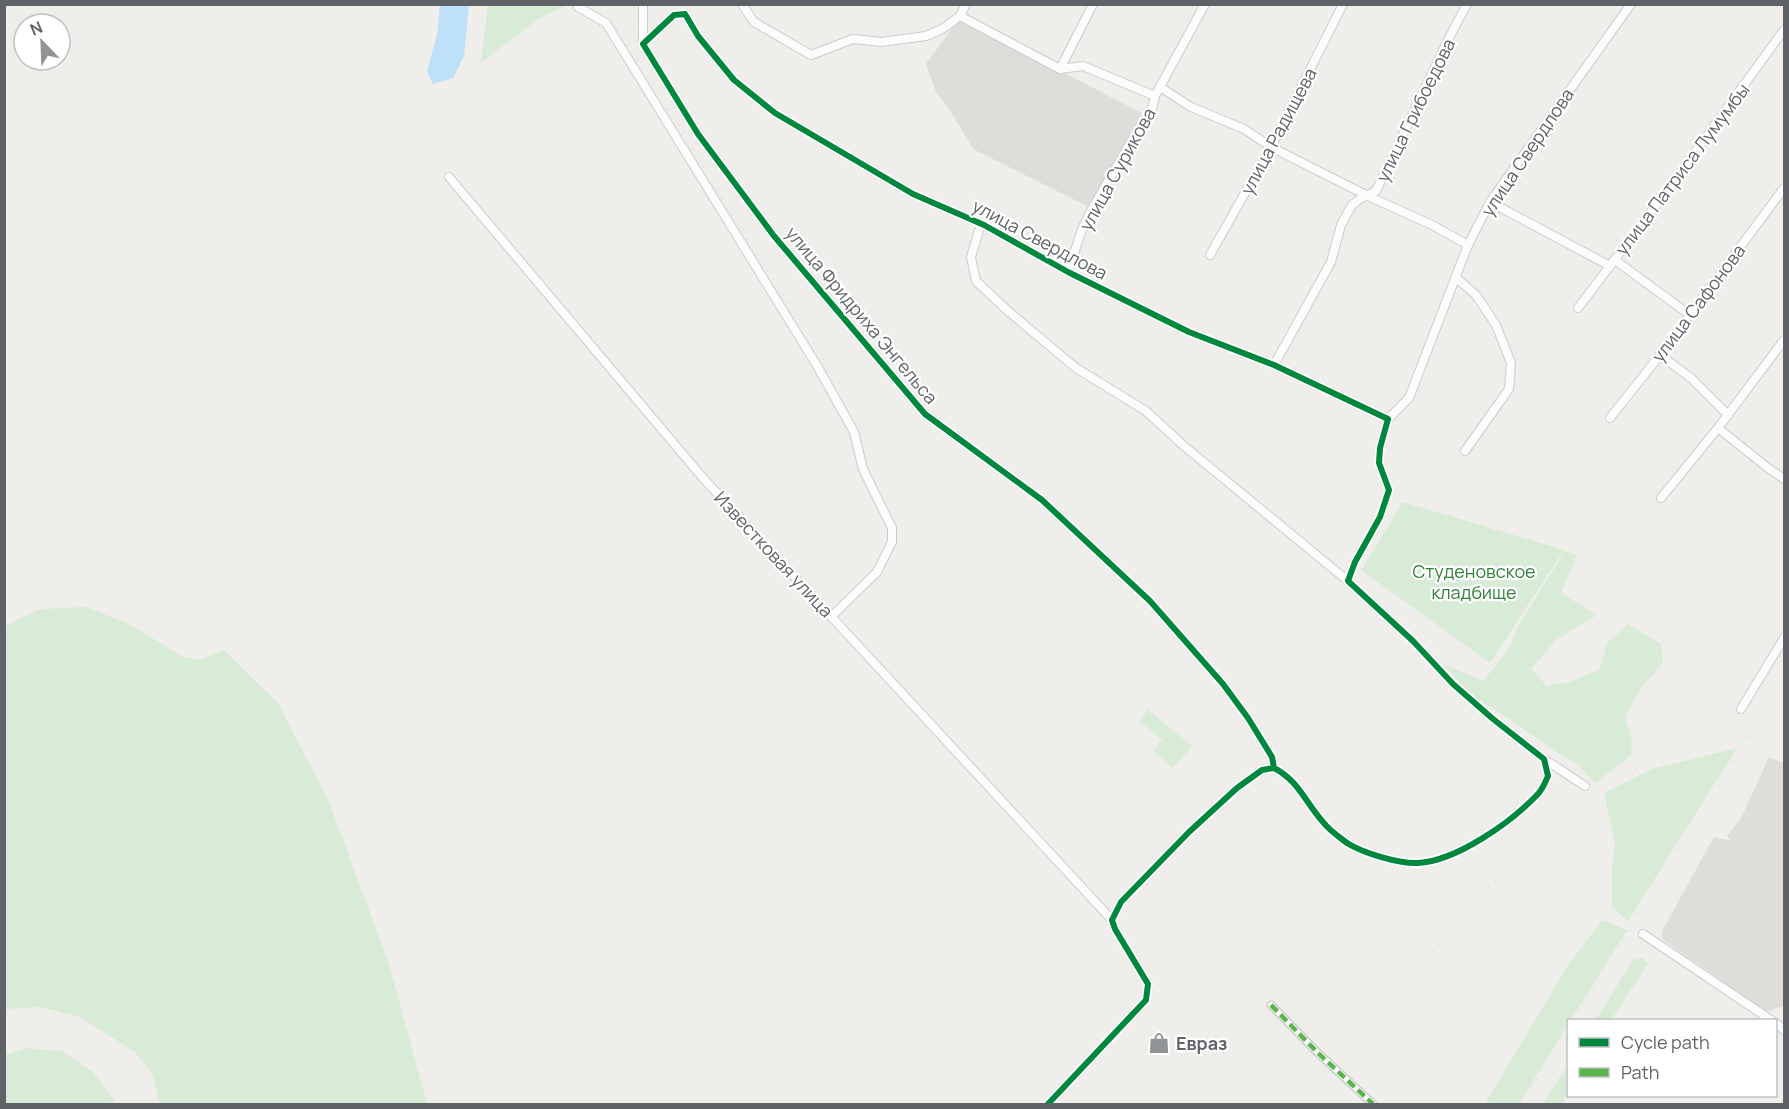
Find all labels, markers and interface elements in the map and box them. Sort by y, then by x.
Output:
north arrow [12,12,72,72]
text: N [27,16,46,41]
street label: улица Грибоедова [1370,34,1460,186]
street label: улица Радищева [1234,63,1322,199]
street label: улица Патриса Лумумбы [1609,78,1755,260]
street label: улица Свердлова [1475,83,1579,221]
street label: улица Сурикова [1073,103,1161,235]
street label: улица Свердлова [968,193,1112,285]
street label: улица Фридриха Энгельса [781,221,943,409]
street label: улица Сафонова [1646,239,1750,367]
street label: Известковая улица [709,486,839,622]
park label: Студеновское кладбище [1412,559,1536,604]
legend [1567,1019,1777,1097]
text: Cycle path [1621,1030,1710,1054]
shop icon: Евраз [1147,1031,1171,1055]
place label: Евраз [1176,1031,1227,1055]
text: Path [1621,1060,1659,1084]

